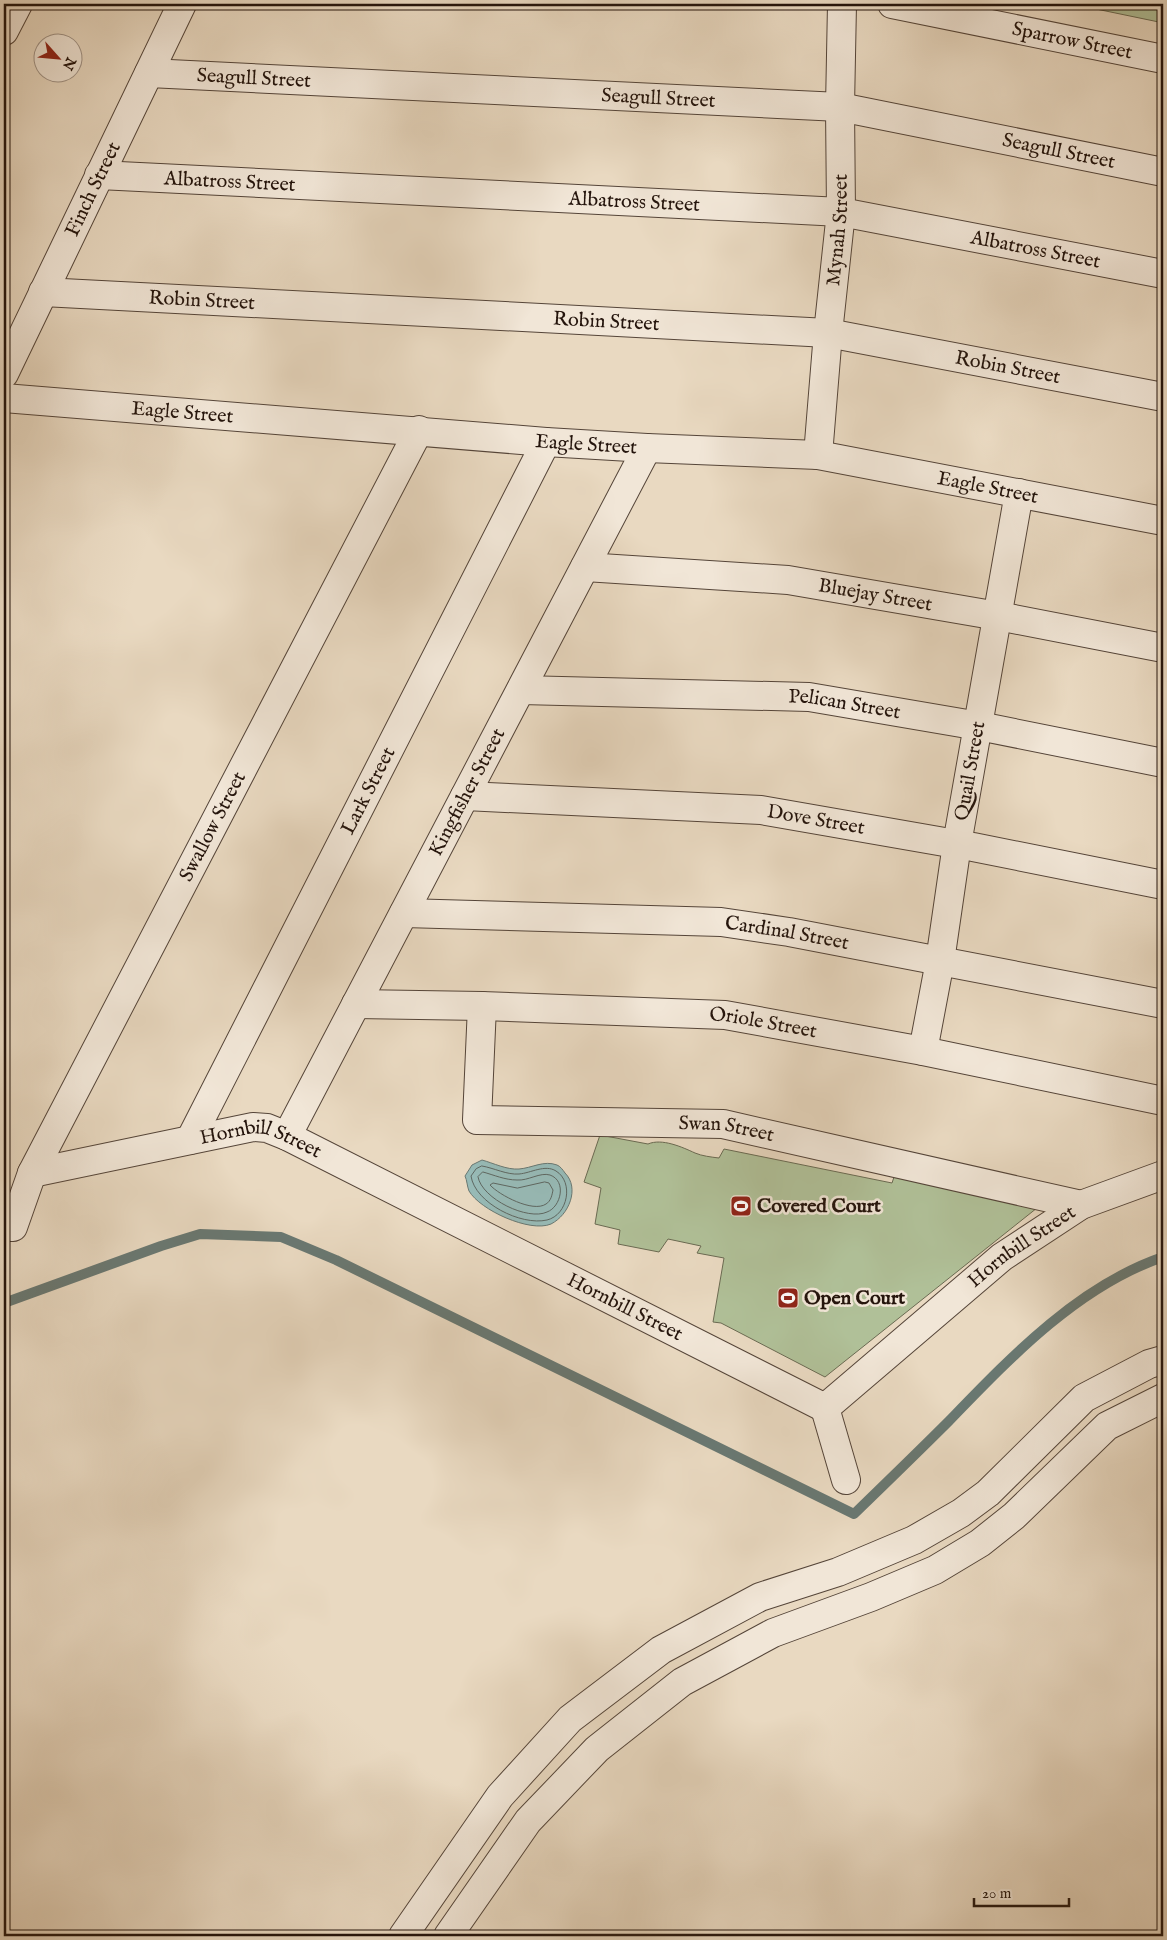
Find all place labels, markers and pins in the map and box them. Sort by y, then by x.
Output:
sports icon: Covered Court [729,1194,753,1218]
place label: Covered Court [757,1194,881,1219]
sports icon: Open Court [776,1286,800,1310]
place label: Open Court [804,1286,905,1311]

